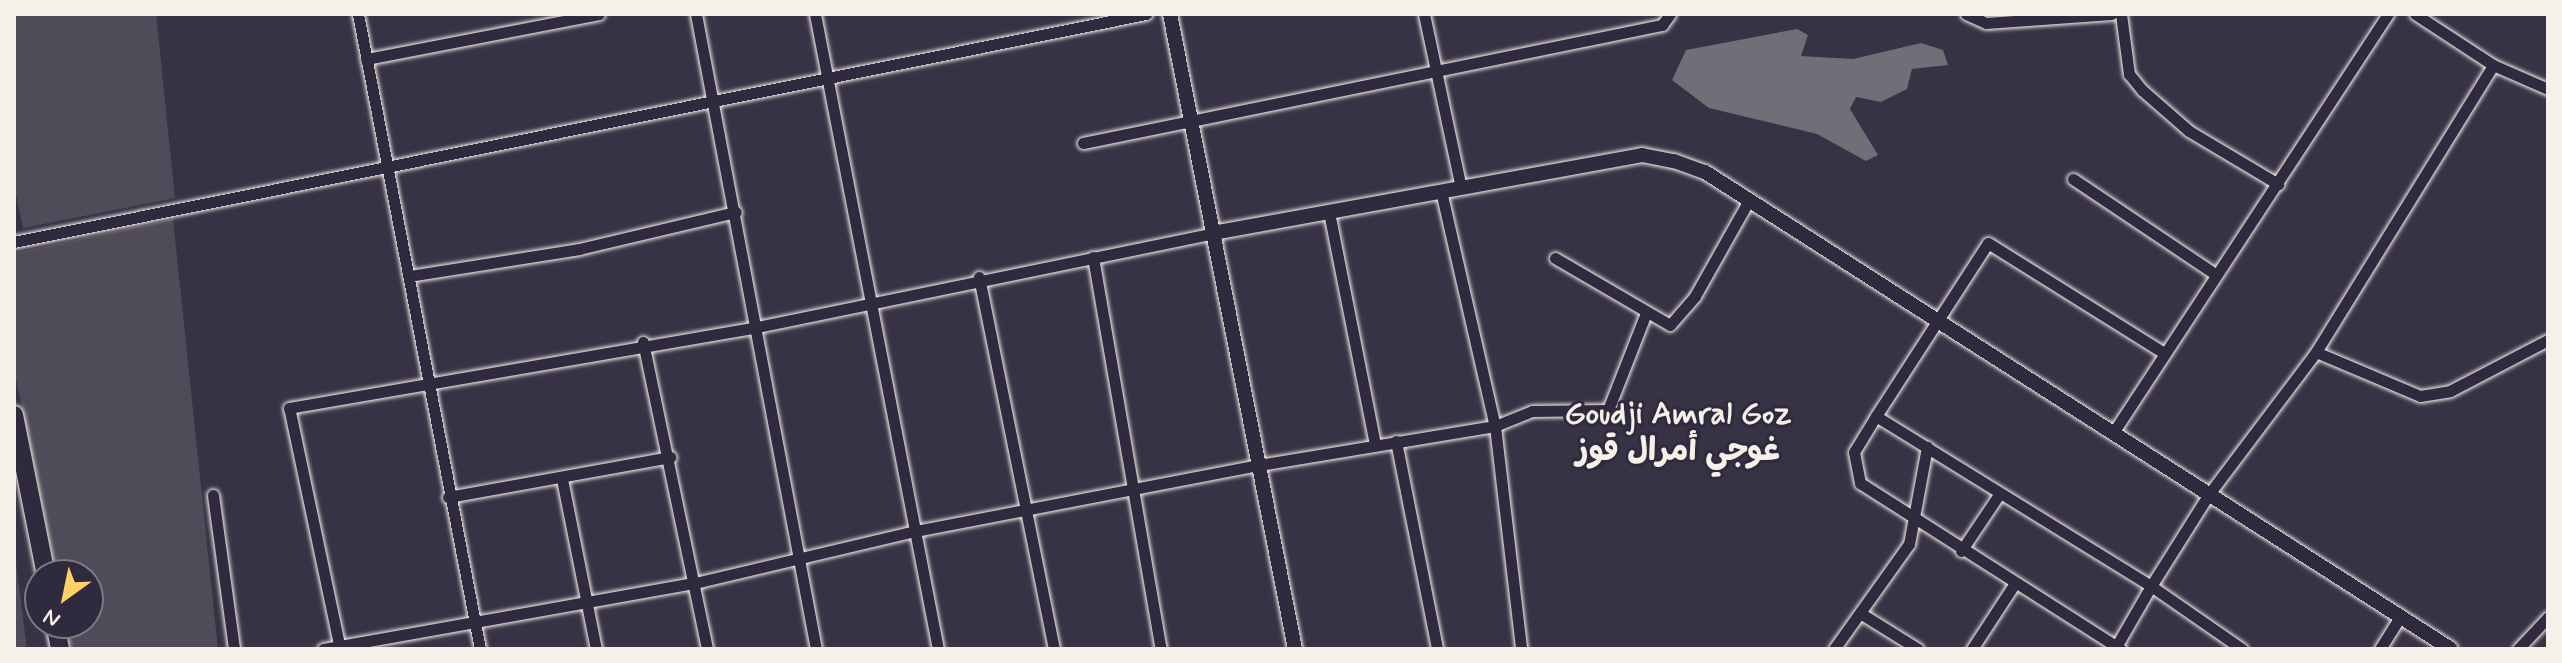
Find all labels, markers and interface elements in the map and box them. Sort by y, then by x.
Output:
district label: Goudji Amral Goz غوجي أمرال قوز [1564,396,1792,471]
north arrow [24,559,104,639]
text: N [38,602,66,633]

